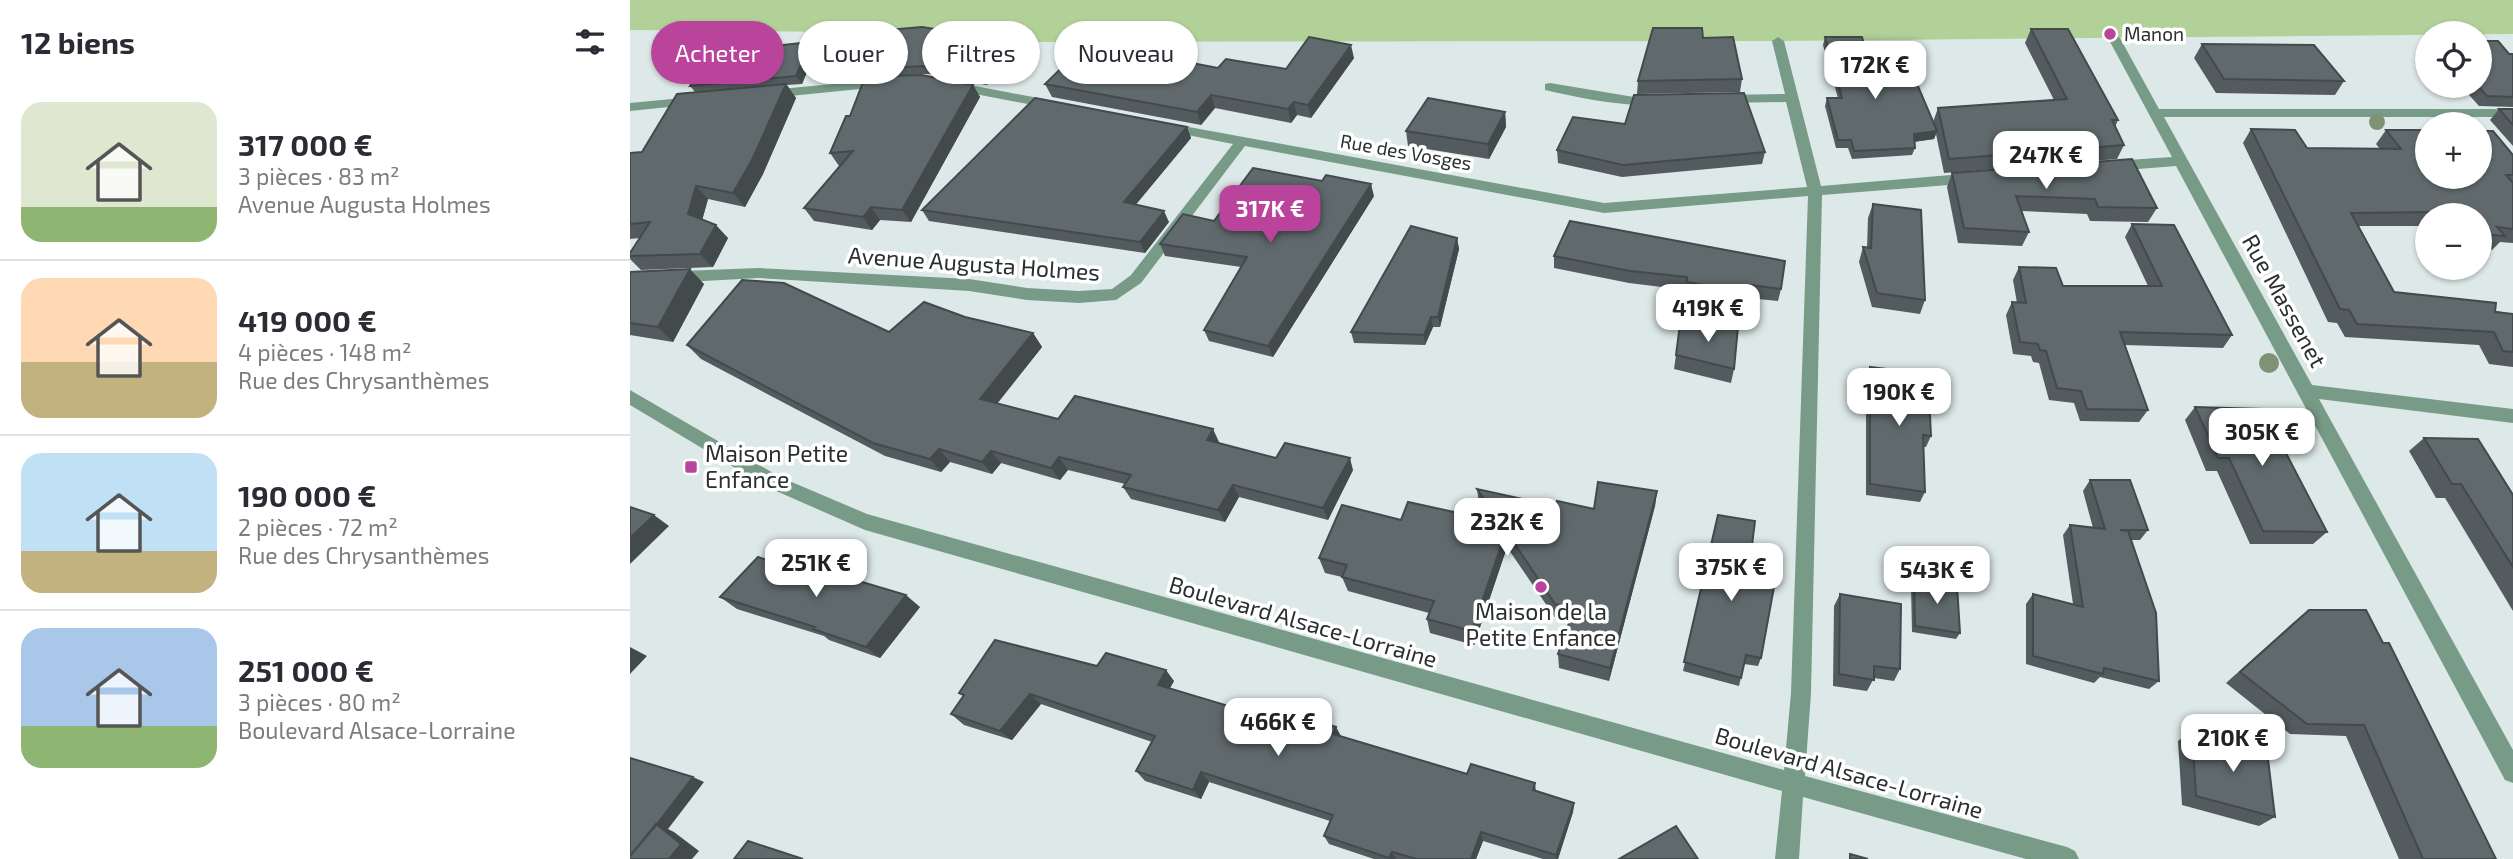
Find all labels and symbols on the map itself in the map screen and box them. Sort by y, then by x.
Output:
place label: Manon [2124,22,2184,45]
marker: Manon [2102,26,2118,42]
pin: 172K € [1818,42,1932,101]
street label: Rue des Vosges [1338,129,1474,174]
pin: 247K € [1989,132,2103,191]
pin: 317K € [1213,186,1327,245]
street label: Rue Massenet [2237,229,2333,372]
street label: Avenue Augusta Holmes [847,240,1101,286]
pin: 419K € [1651,284,1765,344]
pin: 190K € [1842,368,1956,428]
pin: 305K € [2205,408,2319,468]
place label: Maison Petite Enfance [705,439,848,493]
marker: Maison Petite Enfance [683,459,699,475]
pin: 232K € [1450,498,1564,558]
pin: 251K € [759,540,873,599]
pin: 375K € [1674,544,1788,603]
pin: 543K € [1880,546,1994,606]
street label: Boulevard Alsace-Lorraine [1166,569,1441,673]
marker: Maison de la Petite Enfance [1533,579,1549,595]
place label: Maison de la Petite Enfance [1466,597,1616,651]
pin: 466K € [1221,698,1335,758]
pin: 210K € [2176,714,2290,774]
street label: Boulevard Alsace-Lorraine [1712,720,1987,824]

